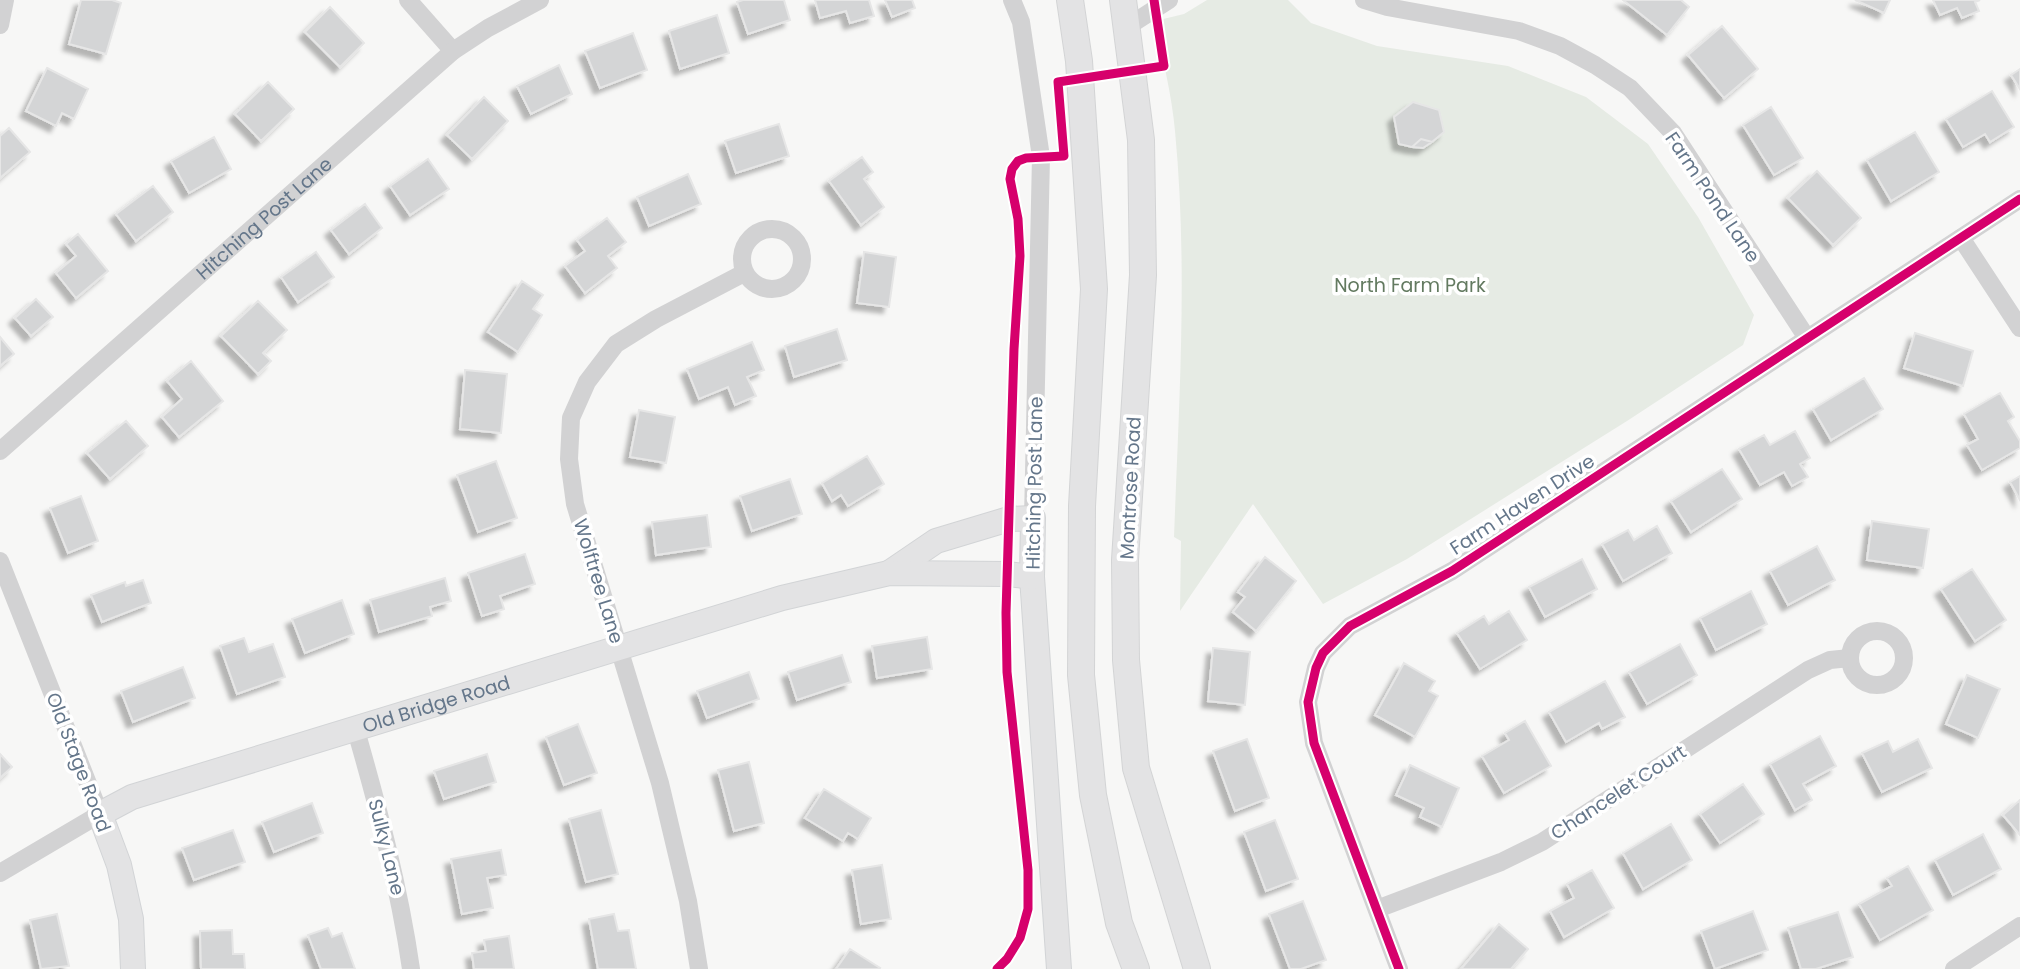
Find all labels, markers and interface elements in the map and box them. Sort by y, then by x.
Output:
street label: Farm Pond Lane [1659,127,1766,268]
street label: Hitching Post Lane [190,151,338,286]
park label: North Farm Park [1334,272,1486,299]
street label: Hitching Post Lane [1019,396,1050,570]
street label: Montrose Road [1113,416,1148,560]
street label: Farm Haven Drive [1445,447,1600,561]
street label: Wolftree Lane [567,515,630,647]
street label: Old Bridge Road [359,669,513,740]
street label: Old Stage Road [39,688,118,836]
street label: Chancelet Court [1545,738,1691,846]
street label: Sulky Lane [361,796,412,898]

